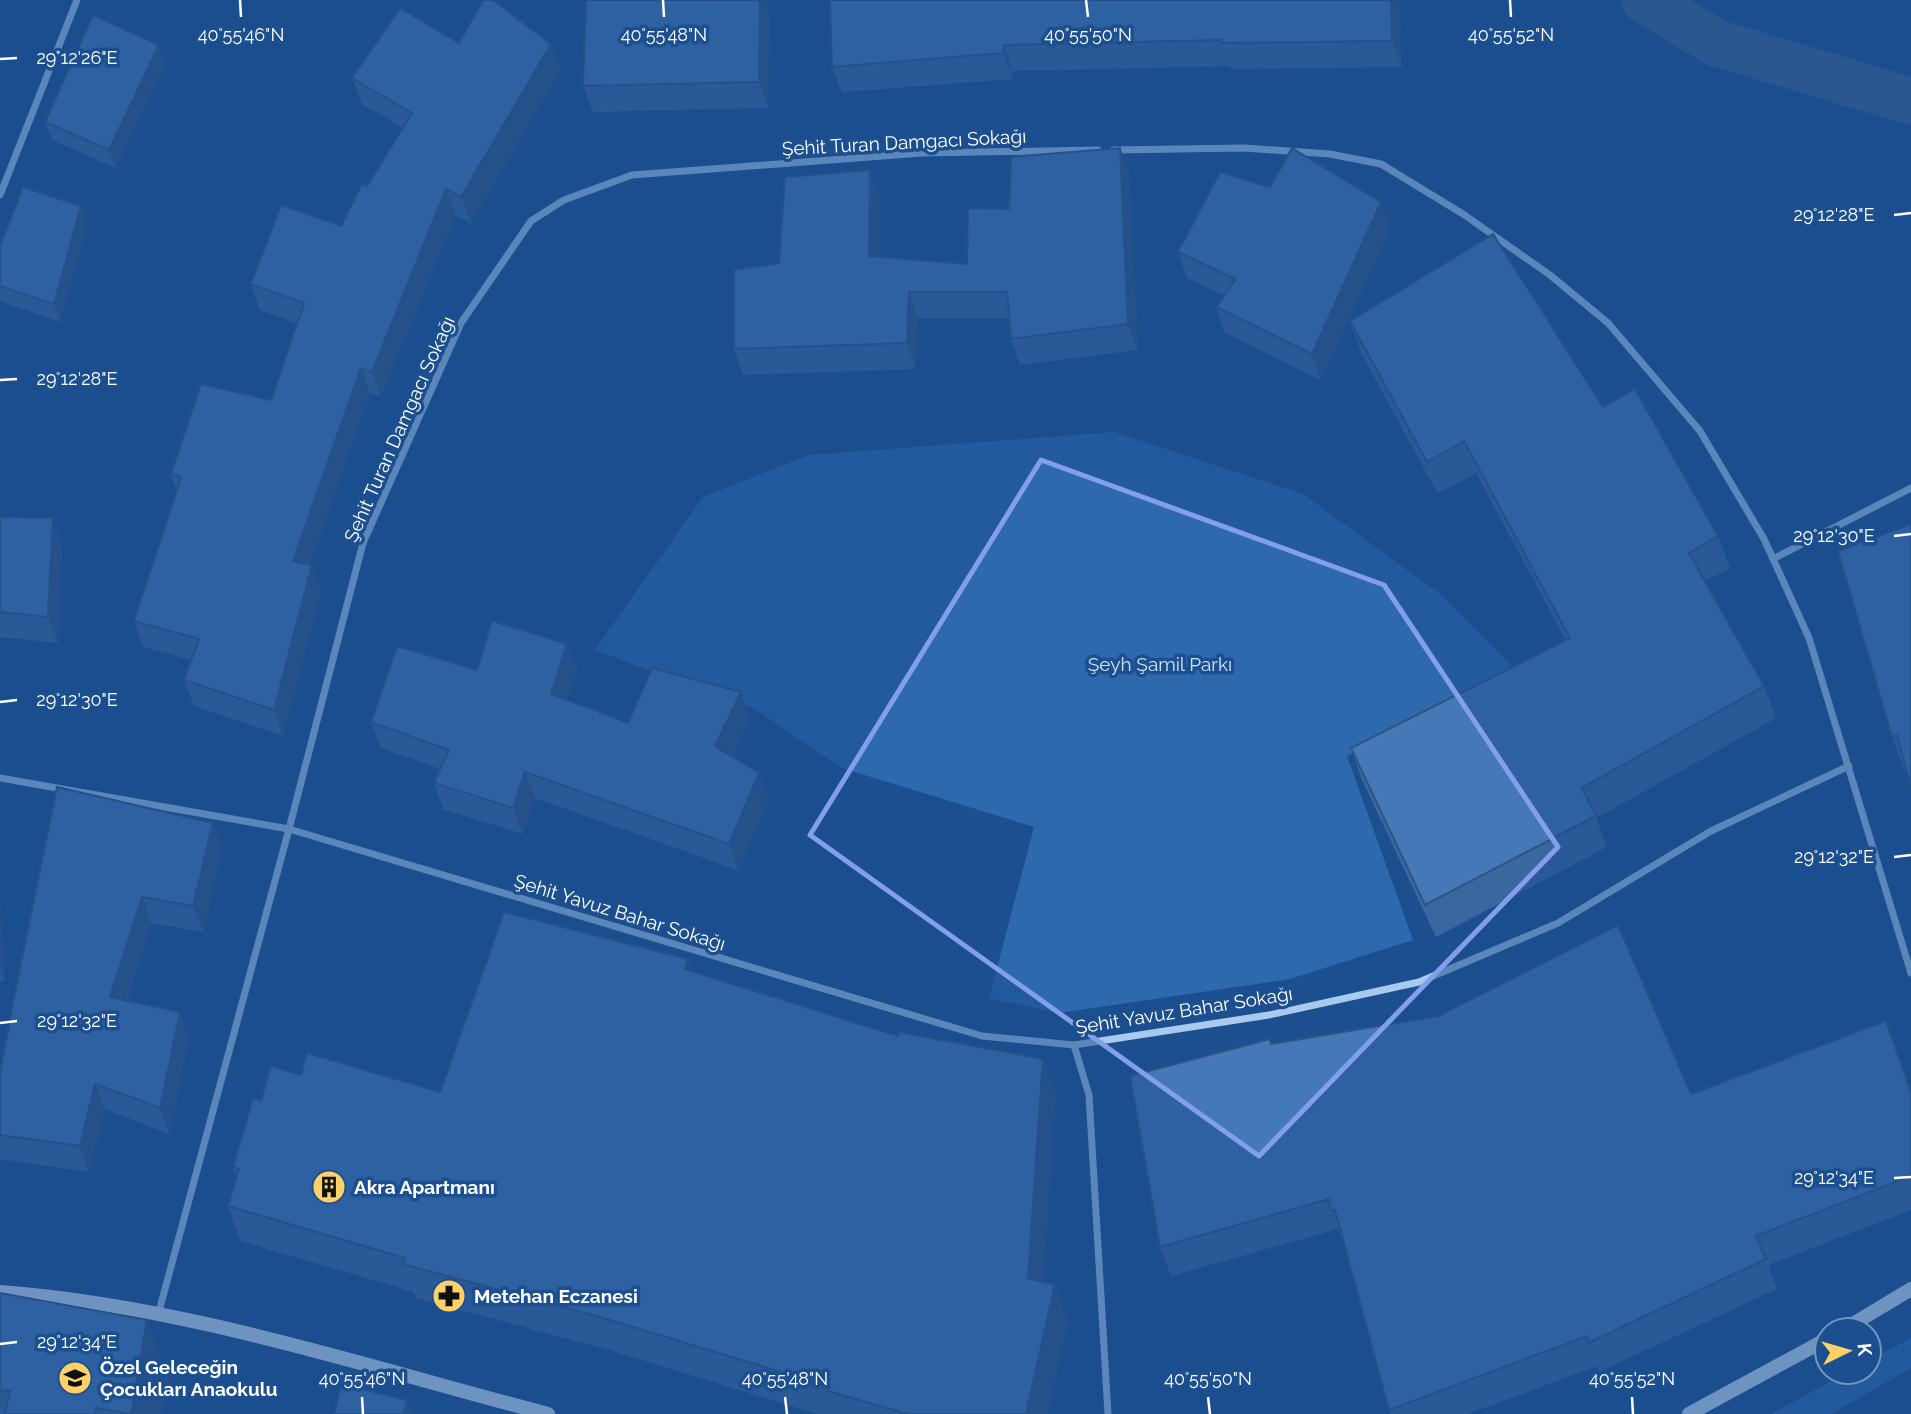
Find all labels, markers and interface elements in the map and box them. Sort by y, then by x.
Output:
text: 40°55'46"N [198,24,284,45]
text: 40°55'48"N [621,24,707,45]
text: 40°55'50"N [1044,24,1132,45]
text: 40°55'52"N [1468,24,1554,45]
text: 29°12'26"E [36,47,118,68]
street label: Şehit Turan Damgacı Sokağı [781,125,1027,159]
text: 29°12'28"E [1794,204,1874,225]
street label: Şehit Turan Damgacı Sokağı [339,313,459,545]
text: 29°12'28"E [37,368,117,389]
text: 29°12'30"E [1793,525,1875,546]
park label: Şeyh Şamil Parkı [1088,653,1232,675]
text: 29°12'30"E [36,689,118,710]
text: 29°12'32"E [1794,846,1874,867]
street label: Şehit Yavuz Bahar Sokağı [512,869,728,955]
street label: Şehit Yavuz Bahar Sokağı [1074,982,1294,1038]
text: 29°12'32"E [37,1010,117,1031]
text: 29°12'34"E [1794,1167,1874,1188]
building icon: Akra Apartmanı [310,1168,348,1206]
place label: Akra Apartmanı [354,1176,495,1198]
pharmacy icon: Metehan Eczanesi [430,1277,468,1315]
place label: Metehan Eczanesi [474,1285,638,1307]
north arrow [1813,1316,1883,1386]
text: 29°12'34"E [37,1331,117,1352]
text: K [1853,1342,1876,1357]
place label: Özel Geleceğin Çocukları Anaokulu [100,1356,277,1400]
school or university icon: Özel Geleceğin Çocukları Anaokulu [56,1359,94,1397]
text: 40°55'46"N [319,1368,405,1389]
text: 40°55'48"N [742,1368,828,1389]
text: 40°55'50"N [1164,1368,1252,1389]
text: 40°55'52"N [1589,1368,1675,1389]

